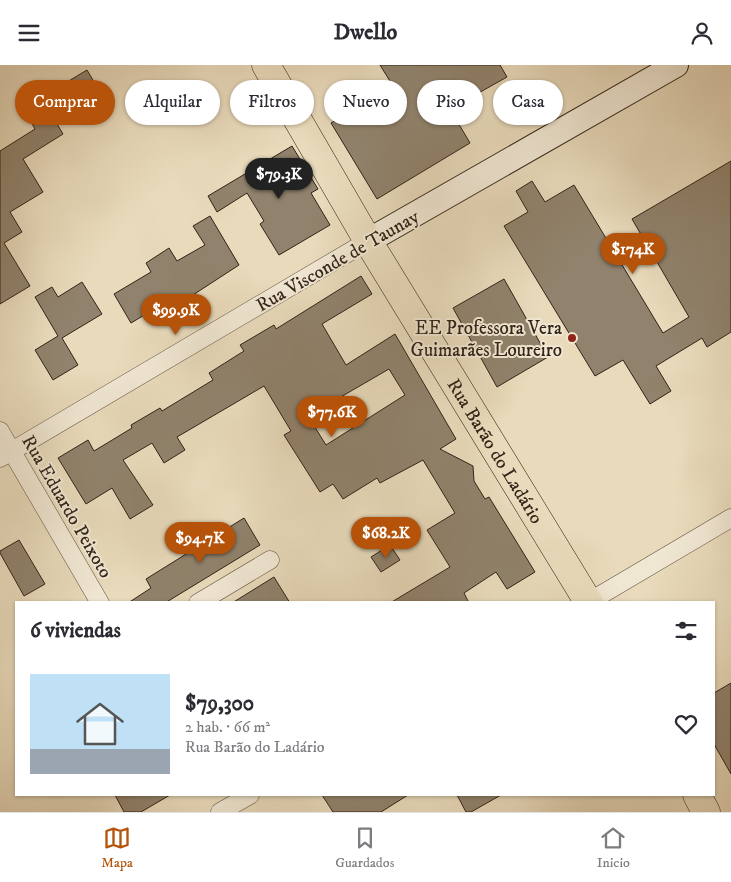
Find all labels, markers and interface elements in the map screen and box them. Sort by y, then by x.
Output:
icon: menu [15,19,43,47]
text: Dwello [334,19,397,46]
icon: person [688,19,716,47]
chip: Comprar [15,80,115,125]
chip: Alquilar [125,80,220,125]
chip: Filtros [230,80,314,125]
chip: Nuevo [324,80,407,125]
chip: Piso [417,80,483,125]
chip: Casa [493,80,563,125]
pin: $79.3K [238,157,320,200]
text: $79.3K [256,164,302,184]
street label: Rua Visconde de Taunay [252,205,424,317]
pin: $174K [598,233,668,275]
text: $174K [611,239,655,259]
pin: $99.9K [135,293,217,336]
text: $99.9K [152,300,200,320]
place label: EE Professora Vera Guimarães Loureiro [411,317,562,362]
marker: EE Professora Vera Guimarães Loureiro [566,332,578,344]
street label: Rua Barão do Ladário [442,375,548,528]
pin: $77.6K [291,395,373,438]
text: $77.6K [308,402,356,422]
street label: Rua Eduardo Peixoto [16,431,117,582]
pin: $68.2K [345,517,427,559]
pin: $94.7K [159,521,241,564]
text: $68.2K [362,523,410,543]
text: $94.7K [176,528,224,548]
icon: filters [672,617,700,645]
text: 6 viviendas [30,618,121,644]
text: $79,300 [185,691,254,717]
icon: home [70,694,130,754]
icon: heart [672,710,700,738]
text: 2 hab. · 66 m² [185,717,270,737]
text: Rua Barão do Ladário [185,737,325,757]
tab: Mapa [101,824,133,872]
tab: Guardados [335,824,394,872]
tab: Inicio [597,824,630,872]

